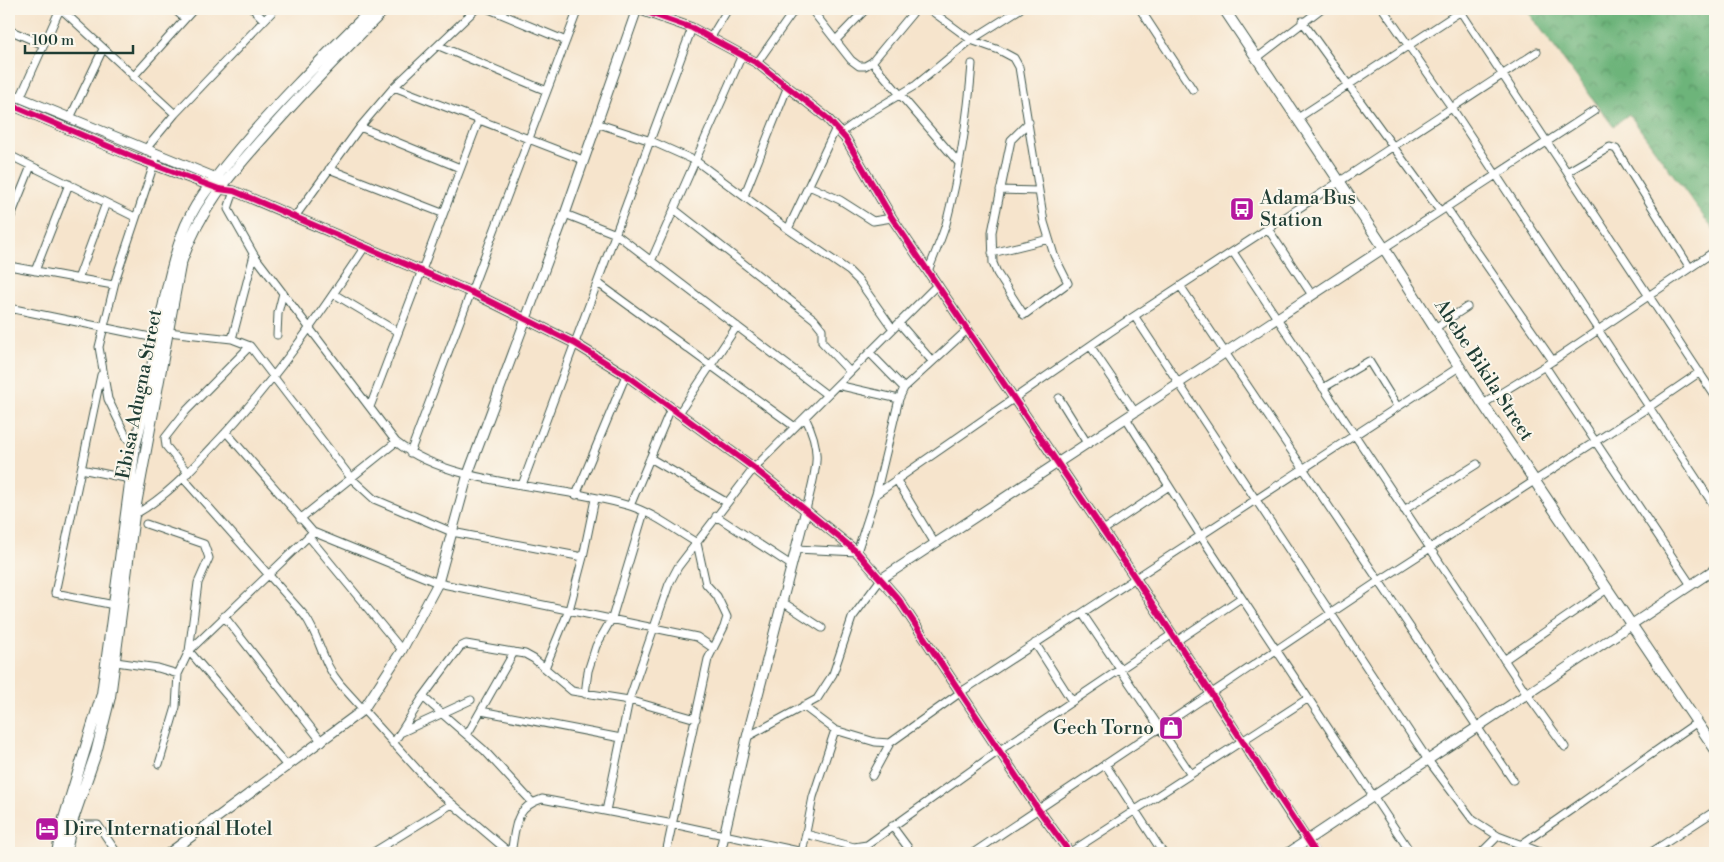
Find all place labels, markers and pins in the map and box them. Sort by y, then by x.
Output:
place label: Adama Bus Station [1259,186,1356,232]
bus stop icon: Adama Bus Station [1229,196,1255,222]
shop icon: Gech Torno [1158,715,1184,741]
place label: Gech Torno [1053,716,1154,740]
hotel icon: Dire International Hotel [34,816,60,842]
place label: Dire International Hotel [64,817,273,841]

